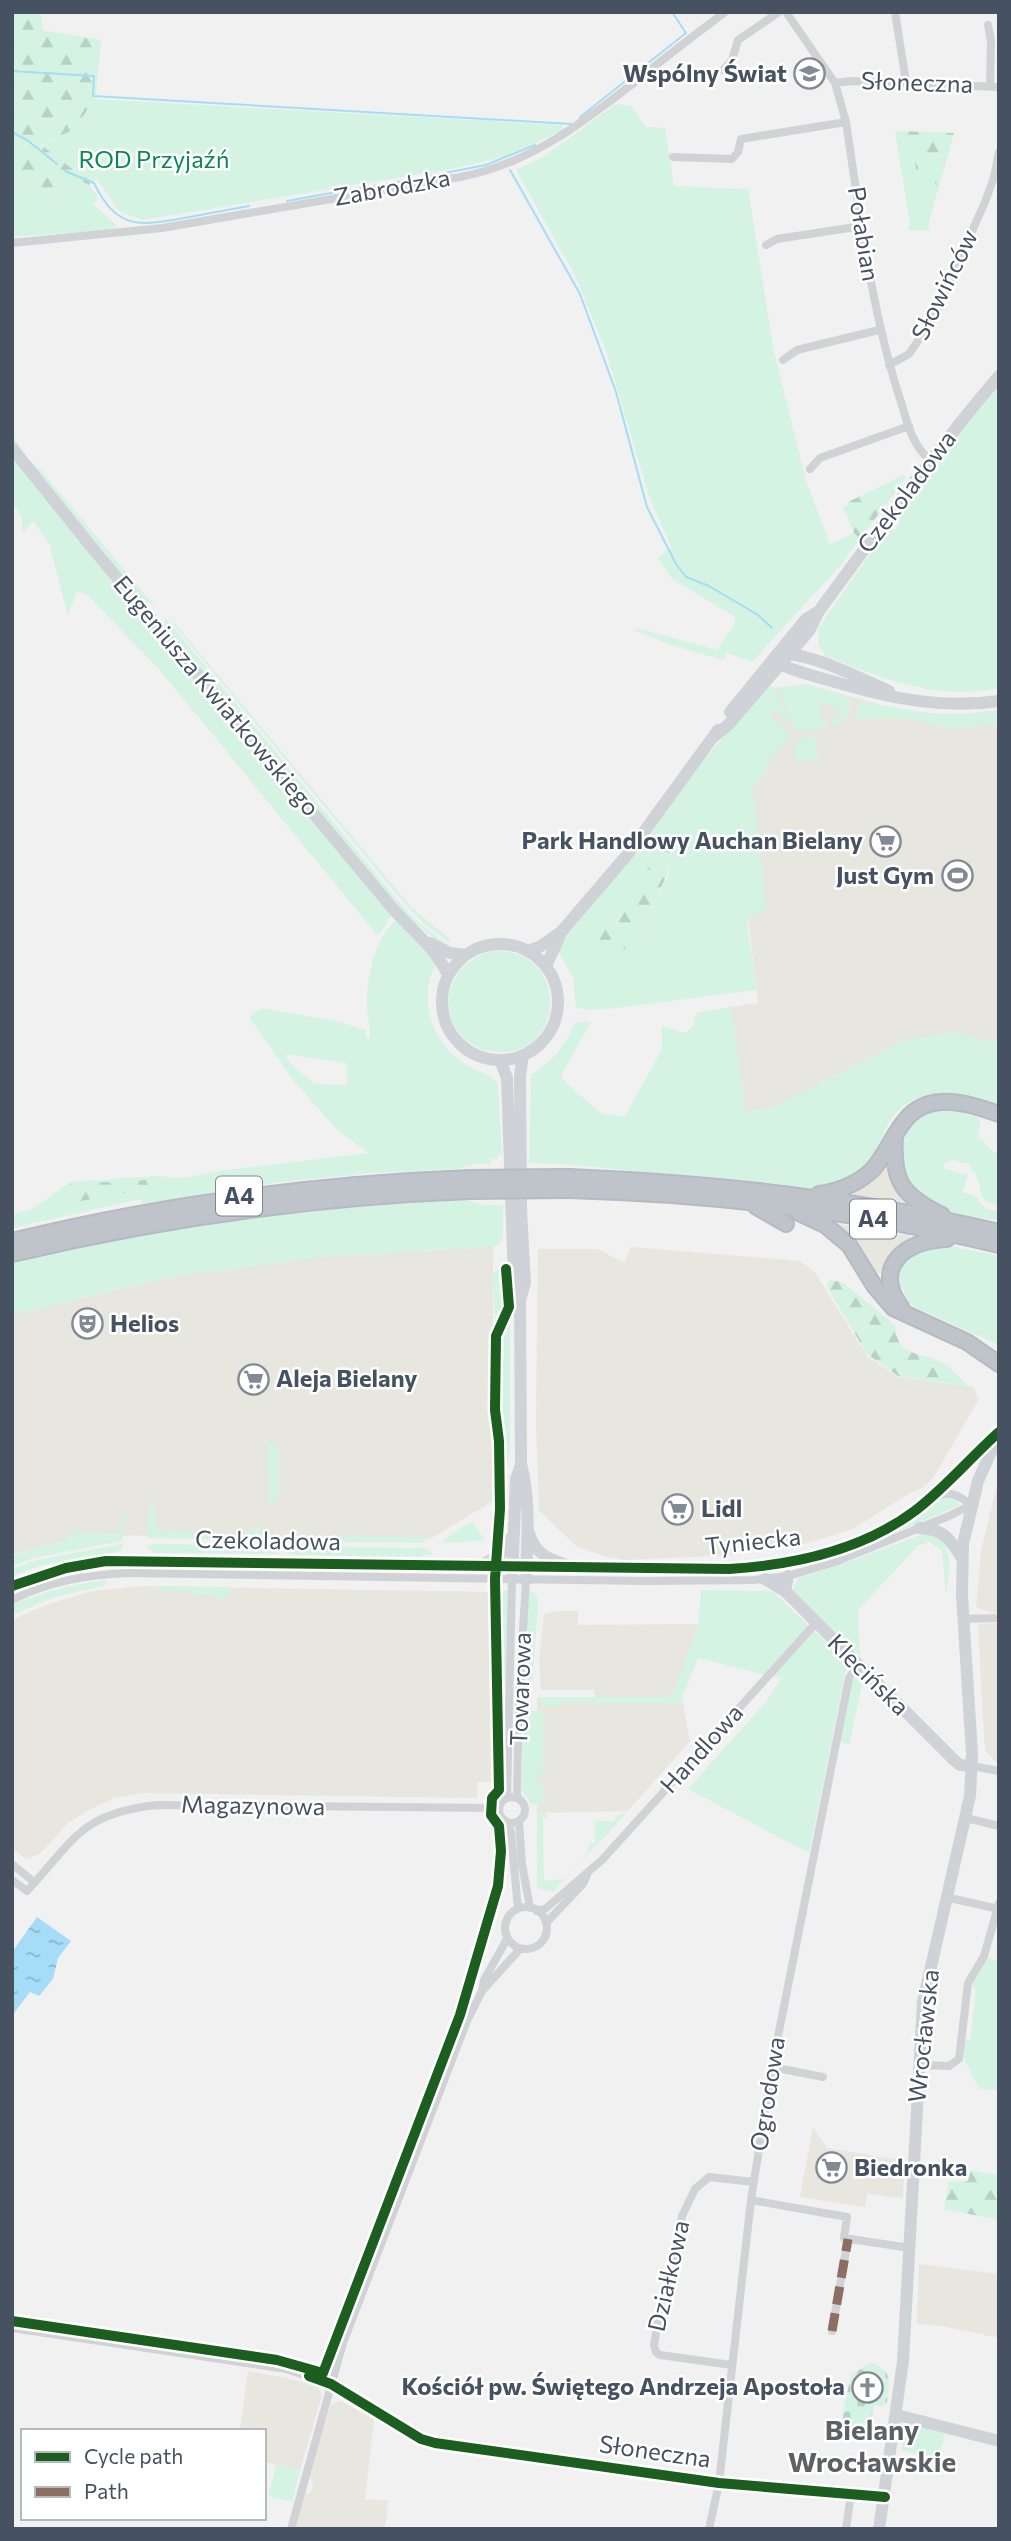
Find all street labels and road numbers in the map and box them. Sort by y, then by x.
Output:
street label: Słoneczna [860,65,974,98]
street label: Zabrodzka [331,162,452,211]
street label: Połabian [843,184,886,283]
street label: Słowińców [904,224,983,344]
street label: Czekoladowa [850,424,961,558]
street label: Eugeniusza Kwiatkowskiego [108,569,326,821]
road number: A4 [216,1176,262,1216]
road number: A4 [850,1200,896,1238]
street label: Tyniecka [703,1521,802,1560]
street label: Czekoladowa [195,1524,341,1555]
street label: Klecińska [822,1627,916,1721]
street label: Towarowa [503,1632,536,1746]
street label: Handlowa [653,1698,748,1798]
street label: Magazynowa [181,1789,325,1820]
street label: Wrocławska [901,1968,944,2104]
street label: Ogrodowa [743,2034,790,2153]
street label: Działkowa [641,2217,694,2334]
street label: Słoneczna [598,2428,713,2473]

